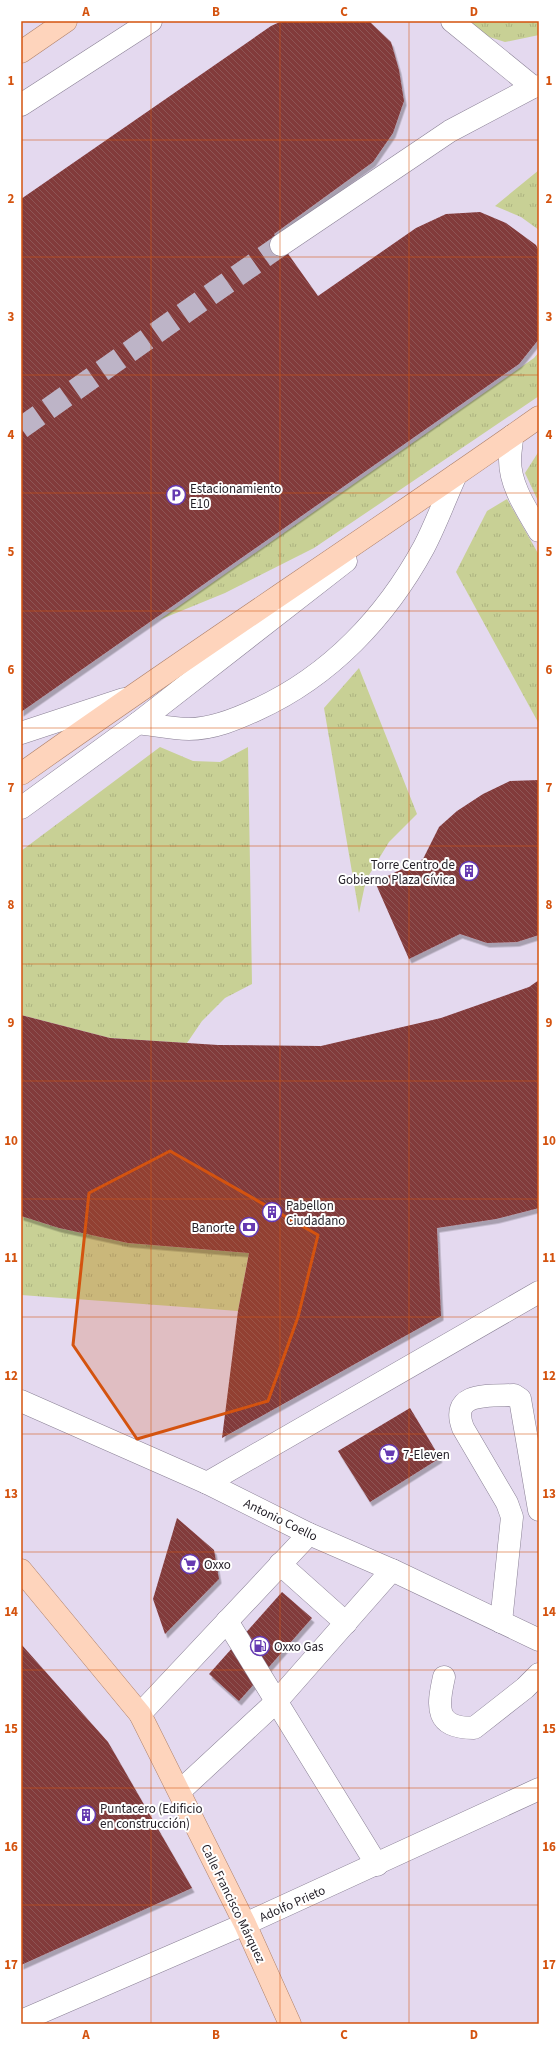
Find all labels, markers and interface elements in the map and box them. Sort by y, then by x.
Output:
text: A [81,3,90,21]
text: B [212,3,220,21]
text: C [340,3,348,21]
text: D [470,3,478,21]
text: 1 [8,72,15,90]
text: 1 [546,72,553,90]
text: 2 [8,190,15,208]
text: 2 [546,190,553,208]
text: 3 [8,308,15,326]
text: 3 [546,308,553,326]
text: 4 [8,426,15,444]
text: 4 [546,426,553,444]
place label: Estacionamiento E10 [190,480,281,513]
parking icon: Estacionamiento E10 [165,484,187,506]
text: 5 [8,543,15,561]
text: 5 [546,543,553,561]
text: 6 [8,661,15,679]
text: 6 [546,661,553,679]
text: 7 [8,779,15,797]
text: 7 [546,779,553,797]
place label: Torre Centro de Gobierno Plaza Cívica [338,856,455,889]
building icon: Torre Centro de Gobierno Plaza Cívica [458,860,480,882]
text: 8 [8,896,15,914]
text: 8 [546,896,553,914]
text: 9 [8,1014,15,1032]
text: 9 [546,1014,553,1032]
text: 10 [4,1132,18,1150]
text: 10 [542,1132,556,1150]
place label: Pabellon Ciudadano [286,1197,345,1230]
building icon: Pabellon Ciudadano [261,1201,283,1223]
bank icon: Banorte [238,1216,260,1238]
place label: Banorte [191,1219,235,1237]
text: 11 [4,1249,18,1267]
text: 11 [542,1249,556,1267]
text: 12 [4,1367,18,1385]
text: 12 [542,1367,556,1385]
supermarket icon: 7-Eleven [378,1443,400,1465]
place label: 7-Eleven [403,1446,450,1464]
text: 13 [4,1485,18,1503]
text: 13 [542,1485,556,1503]
street label: Antonio Coello [241,1494,320,1546]
supermarket icon: Oxxo [179,1553,201,1575]
place label: Oxxo [204,1556,231,1574]
text: 14 [4,1603,18,1621]
text: 14 [542,1603,556,1621]
fuel station icon: Oxxo Gas [249,1635,271,1657]
place label: Oxxo Gas [274,1638,324,1656]
text: 15 [4,1720,18,1738]
text: 15 [542,1720,556,1738]
place label: Puntacero (Edificio en construcción) [100,1800,203,1833]
building icon: Puntacero (Edificio en construcción) [75,1804,97,1826]
text: 16 [4,1838,18,1856]
text: 16 [542,1838,556,1856]
street label: Calle Francisco Márquez [196,1841,270,1966]
street label: Adolfo Prieto [256,1881,328,1926]
text: 17 [4,1956,18,1974]
text: 17 [542,1956,556,1974]
text: A [81,2026,90,2044]
text: B [212,2026,220,2044]
text: C [340,2026,348,2044]
text: D [470,2026,478,2044]

